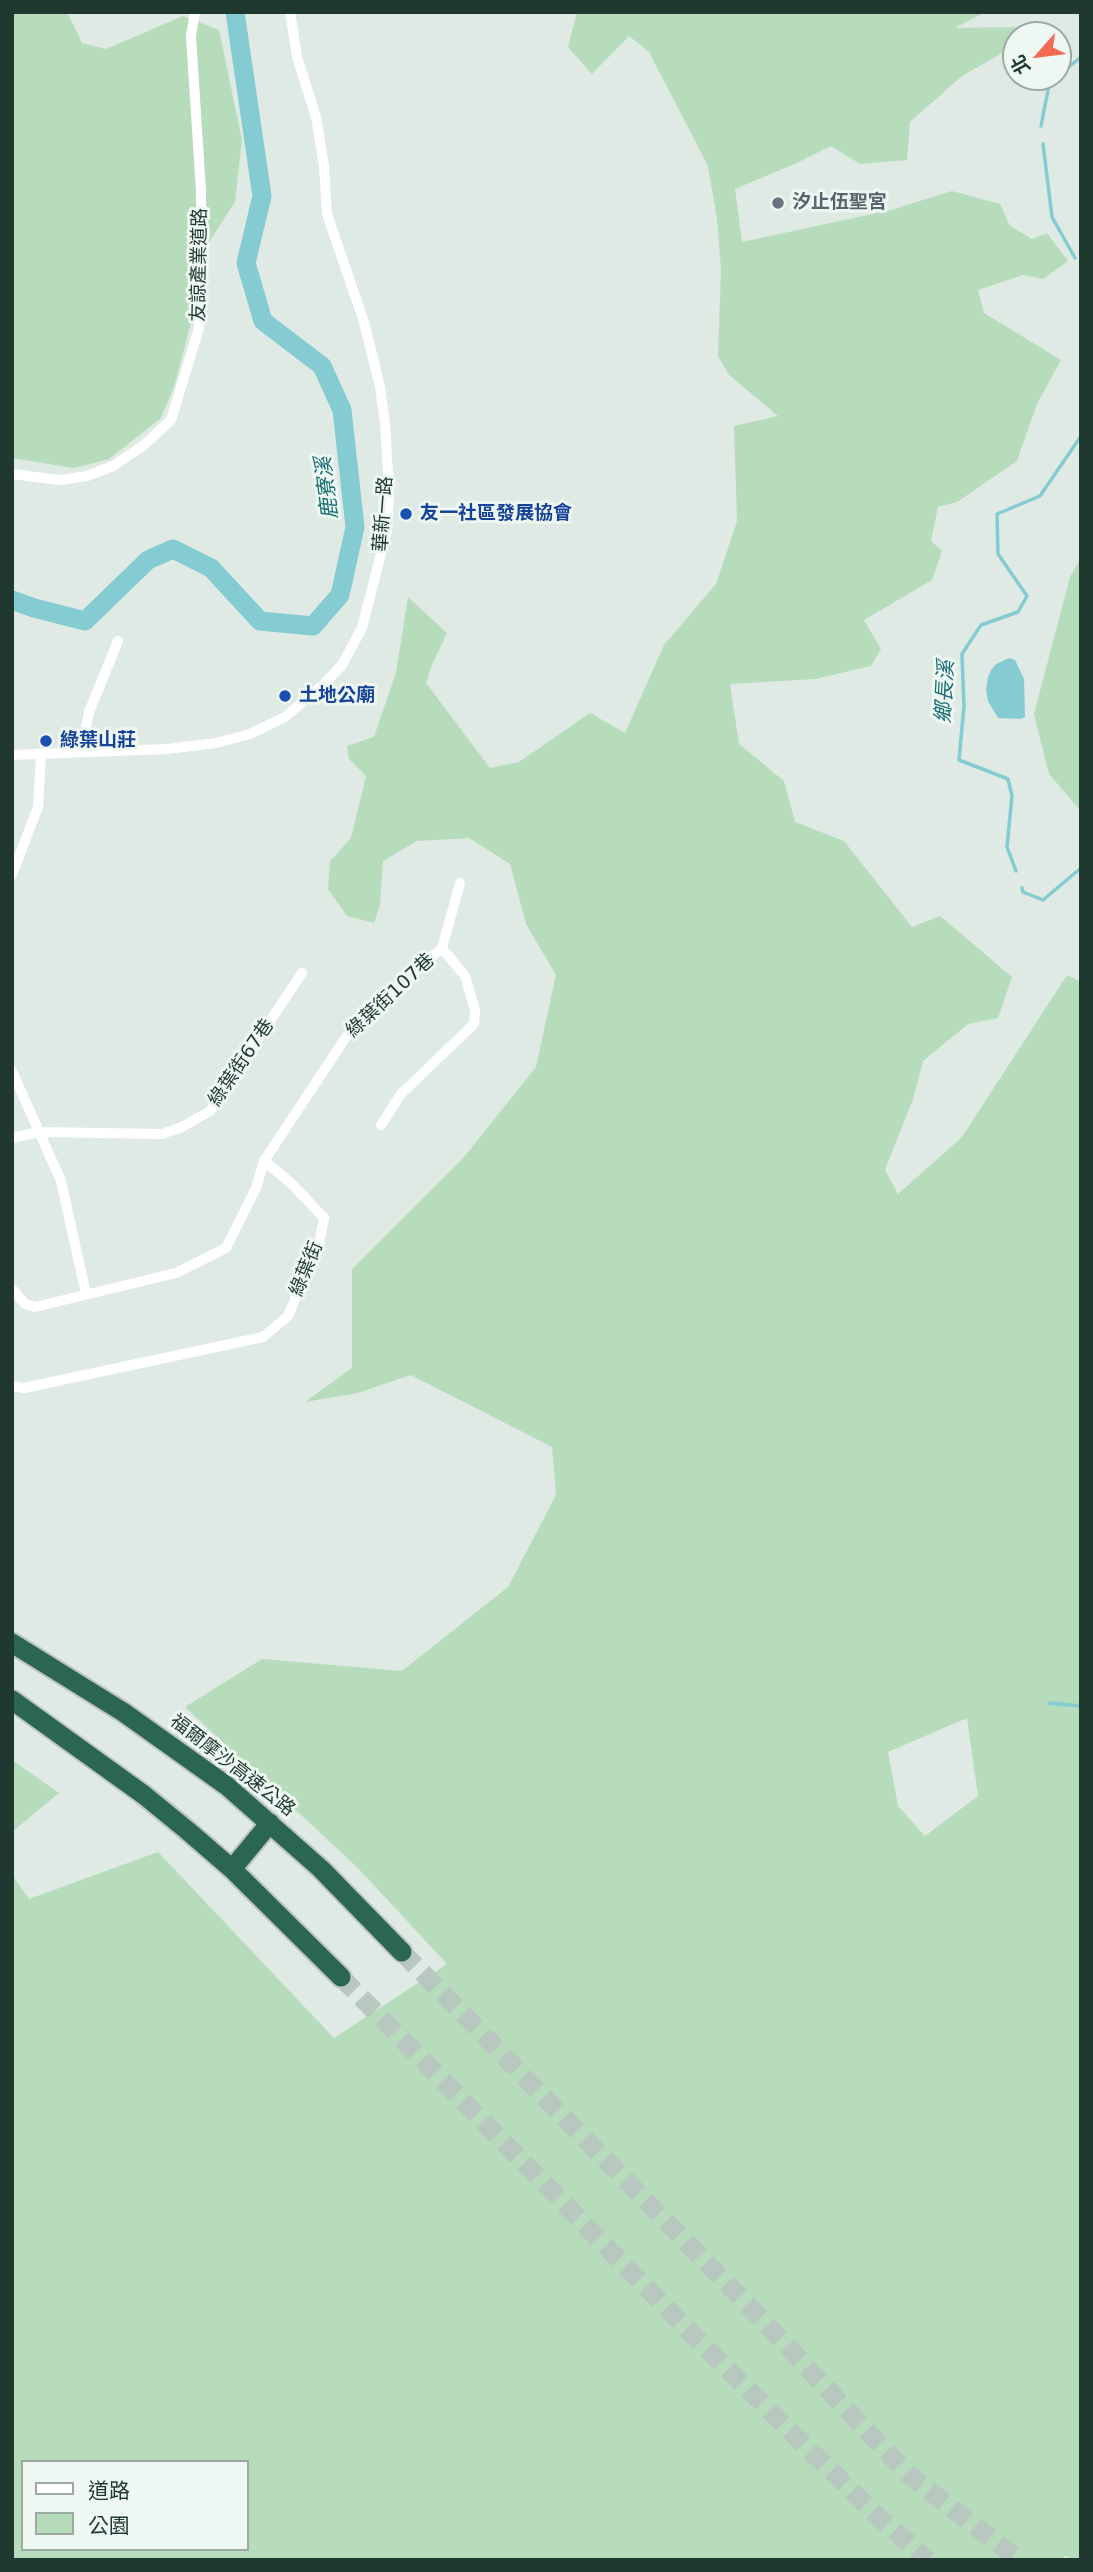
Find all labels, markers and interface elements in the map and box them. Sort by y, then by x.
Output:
north arrow [1002,21,1072,91]
text: 北 [1006,51,1034,78]
place label: 汐止伍聖宮 [792,192,887,214]
marker: 汐止伍聖宮 [770,195,786,211]
street label: 友諒產業道路 [188,208,212,322]
water label: 鹿寮溪 [312,455,344,521]
street label: 華新一路 [370,475,398,553]
place label: 友一社區發展協會 [420,503,572,525]
marker: 友一社區發展協會 [398,506,414,522]
water label: 鄉長溪 [932,660,960,724]
place label: 土地公廟 [299,685,375,707]
marker: 土地公廟 [277,688,293,704]
place label: 綠葉山莊 [60,730,136,752]
marker: 綠葉山莊 [38,733,54,749]
street label: 綠葉街107巷 [342,949,440,1043]
street label: 綠葉街67巷 [205,1015,279,1111]
street label: 綠葉街 [286,1238,328,1300]
street label: 福爾摩沙高速公路 [165,1710,299,1822]
legend [21,2460,248,2551]
text: 道路 [88,2479,130,2503]
text: 公園 [88,2514,130,2538]

